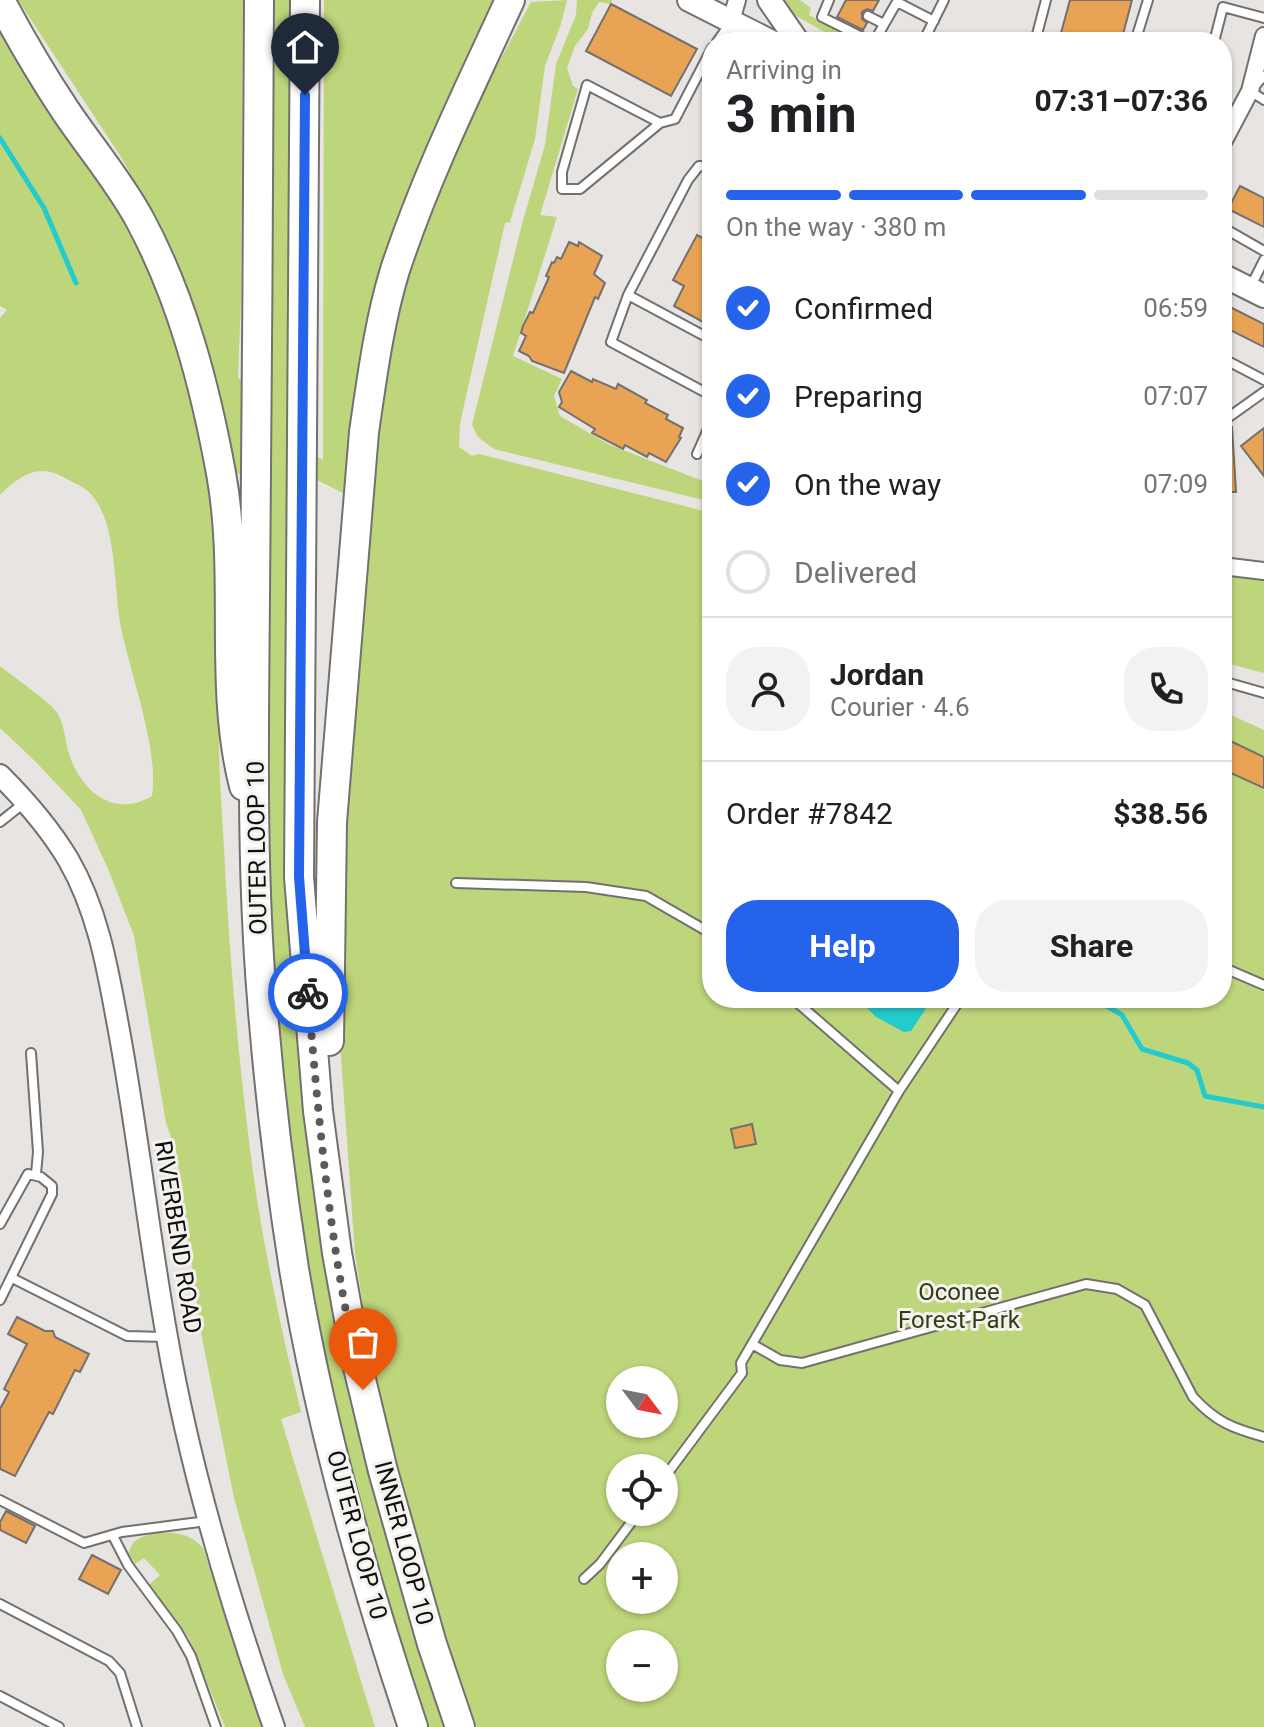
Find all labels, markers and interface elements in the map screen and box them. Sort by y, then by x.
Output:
pin [271,13,339,95]
icon: home [283,25,327,69]
text: Arriving in [726,55,842,85]
text: 07:31–07:36 [1034,83,1208,118]
text: 3 min [726,84,857,145]
text: On the way · 380 m [726,212,946,242]
icon: check [726,286,770,330]
text: Confirmed [794,291,933,326]
text: 06:59 [1143,293,1208,323]
icon: check [726,374,770,418]
text: Preparing [794,379,923,414]
text: 07:07 [1143,381,1208,411]
icon: check [726,462,770,506]
text: On the way [794,467,941,502]
text: 07:09 [1143,469,1208,499]
text: Delivered [794,555,917,590]
button: person [726,647,810,731]
button: phone [1124,647,1208,731]
text: Jordan [830,657,924,692]
text: Courier · 4.6 [830,692,970,722]
street label: OUTER LOOP 10 [241,761,273,935]
text: Order #7842 [726,796,893,831]
text: $38.56 [1113,796,1208,831]
button: Help [726,900,959,992]
button: Share [975,900,1208,992]
courier [268,953,348,1033]
icon: bike [286,971,330,1015]
street label: RIVERBEND ROAD [149,1139,207,1335]
park label: Oconee Forest Park [898,1278,1021,1334]
pin [329,1308,397,1390]
icon: bag [341,1320,385,1364]
north arrow [606,1366,678,1438]
map controls [606,1366,678,1702]
street label: OUTER LOOP 10 [321,1447,393,1623]
button: locate [606,1454,678,1526]
street label: INNER LOOP 10 [369,1458,439,1628]
button: + [606,1542,678,1614]
button: − [606,1630,678,1702]

